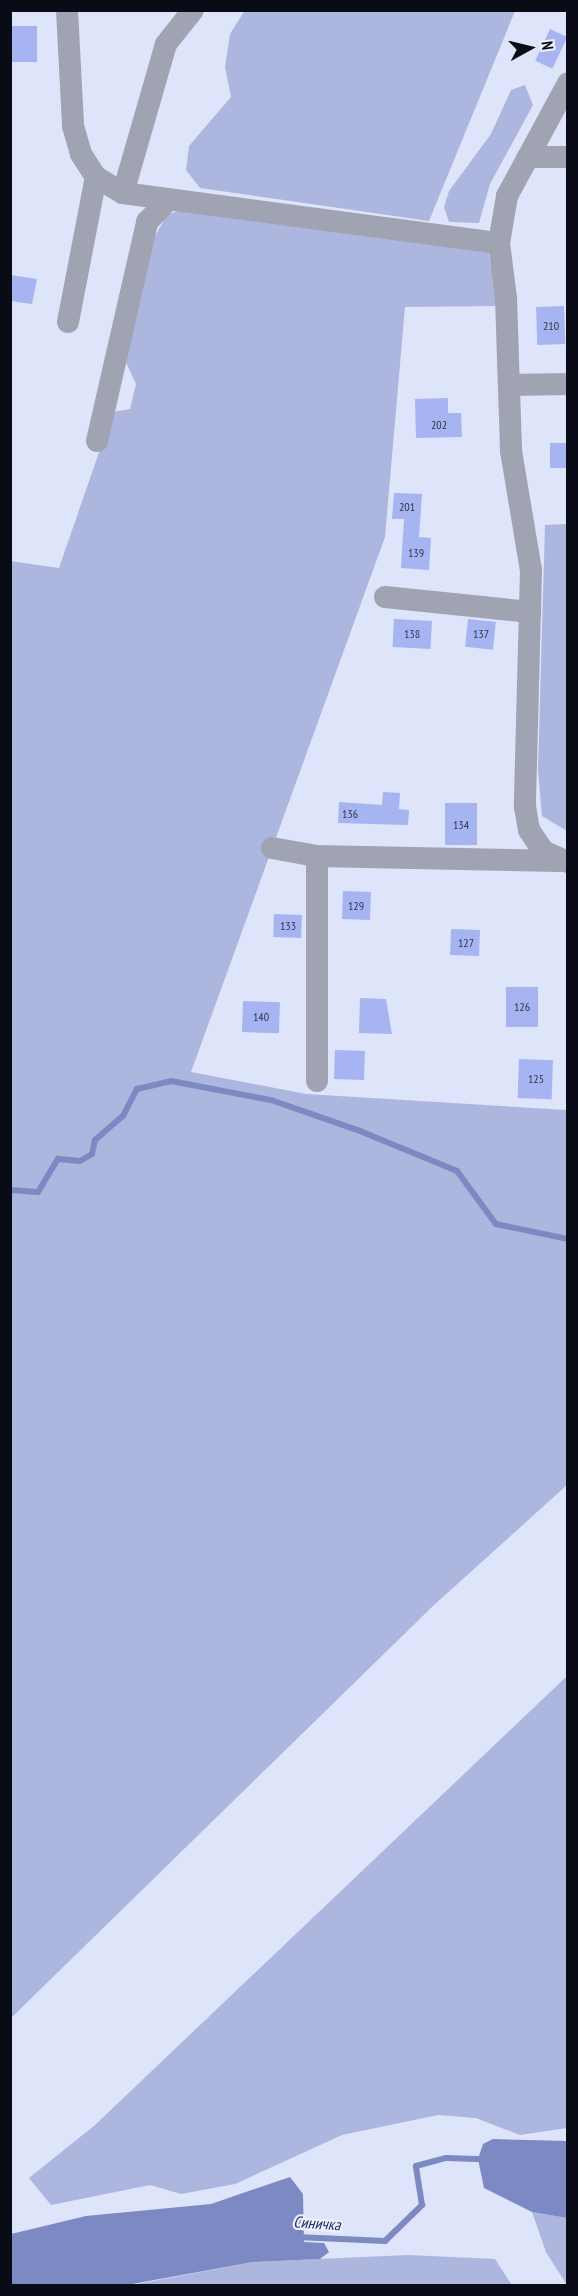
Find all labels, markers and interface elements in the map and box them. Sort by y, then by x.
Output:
north arrow [500,18,560,78]
text: N [537,40,558,51]
house number: 210 [543,319,559,333]
house number: 202 [431,418,447,432]
house number: 201 [399,500,415,514]
house number: 139 [408,546,424,560]
house number: 138 [404,627,420,641]
house number: 137 [473,627,489,641]
house number: 136 [342,807,358,821]
house number: 134 [453,818,469,832]
house number: 129 [348,899,364,913]
house number: 133 [280,919,296,933]
house number: 127 [458,936,474,950]
house number: 126 [514,1000,530,1014]
house number: 140 [253,1010,269,1024]
house number: 125 [528,1072,544,1086]
water label: Синичка [293,2212,341,2234]

